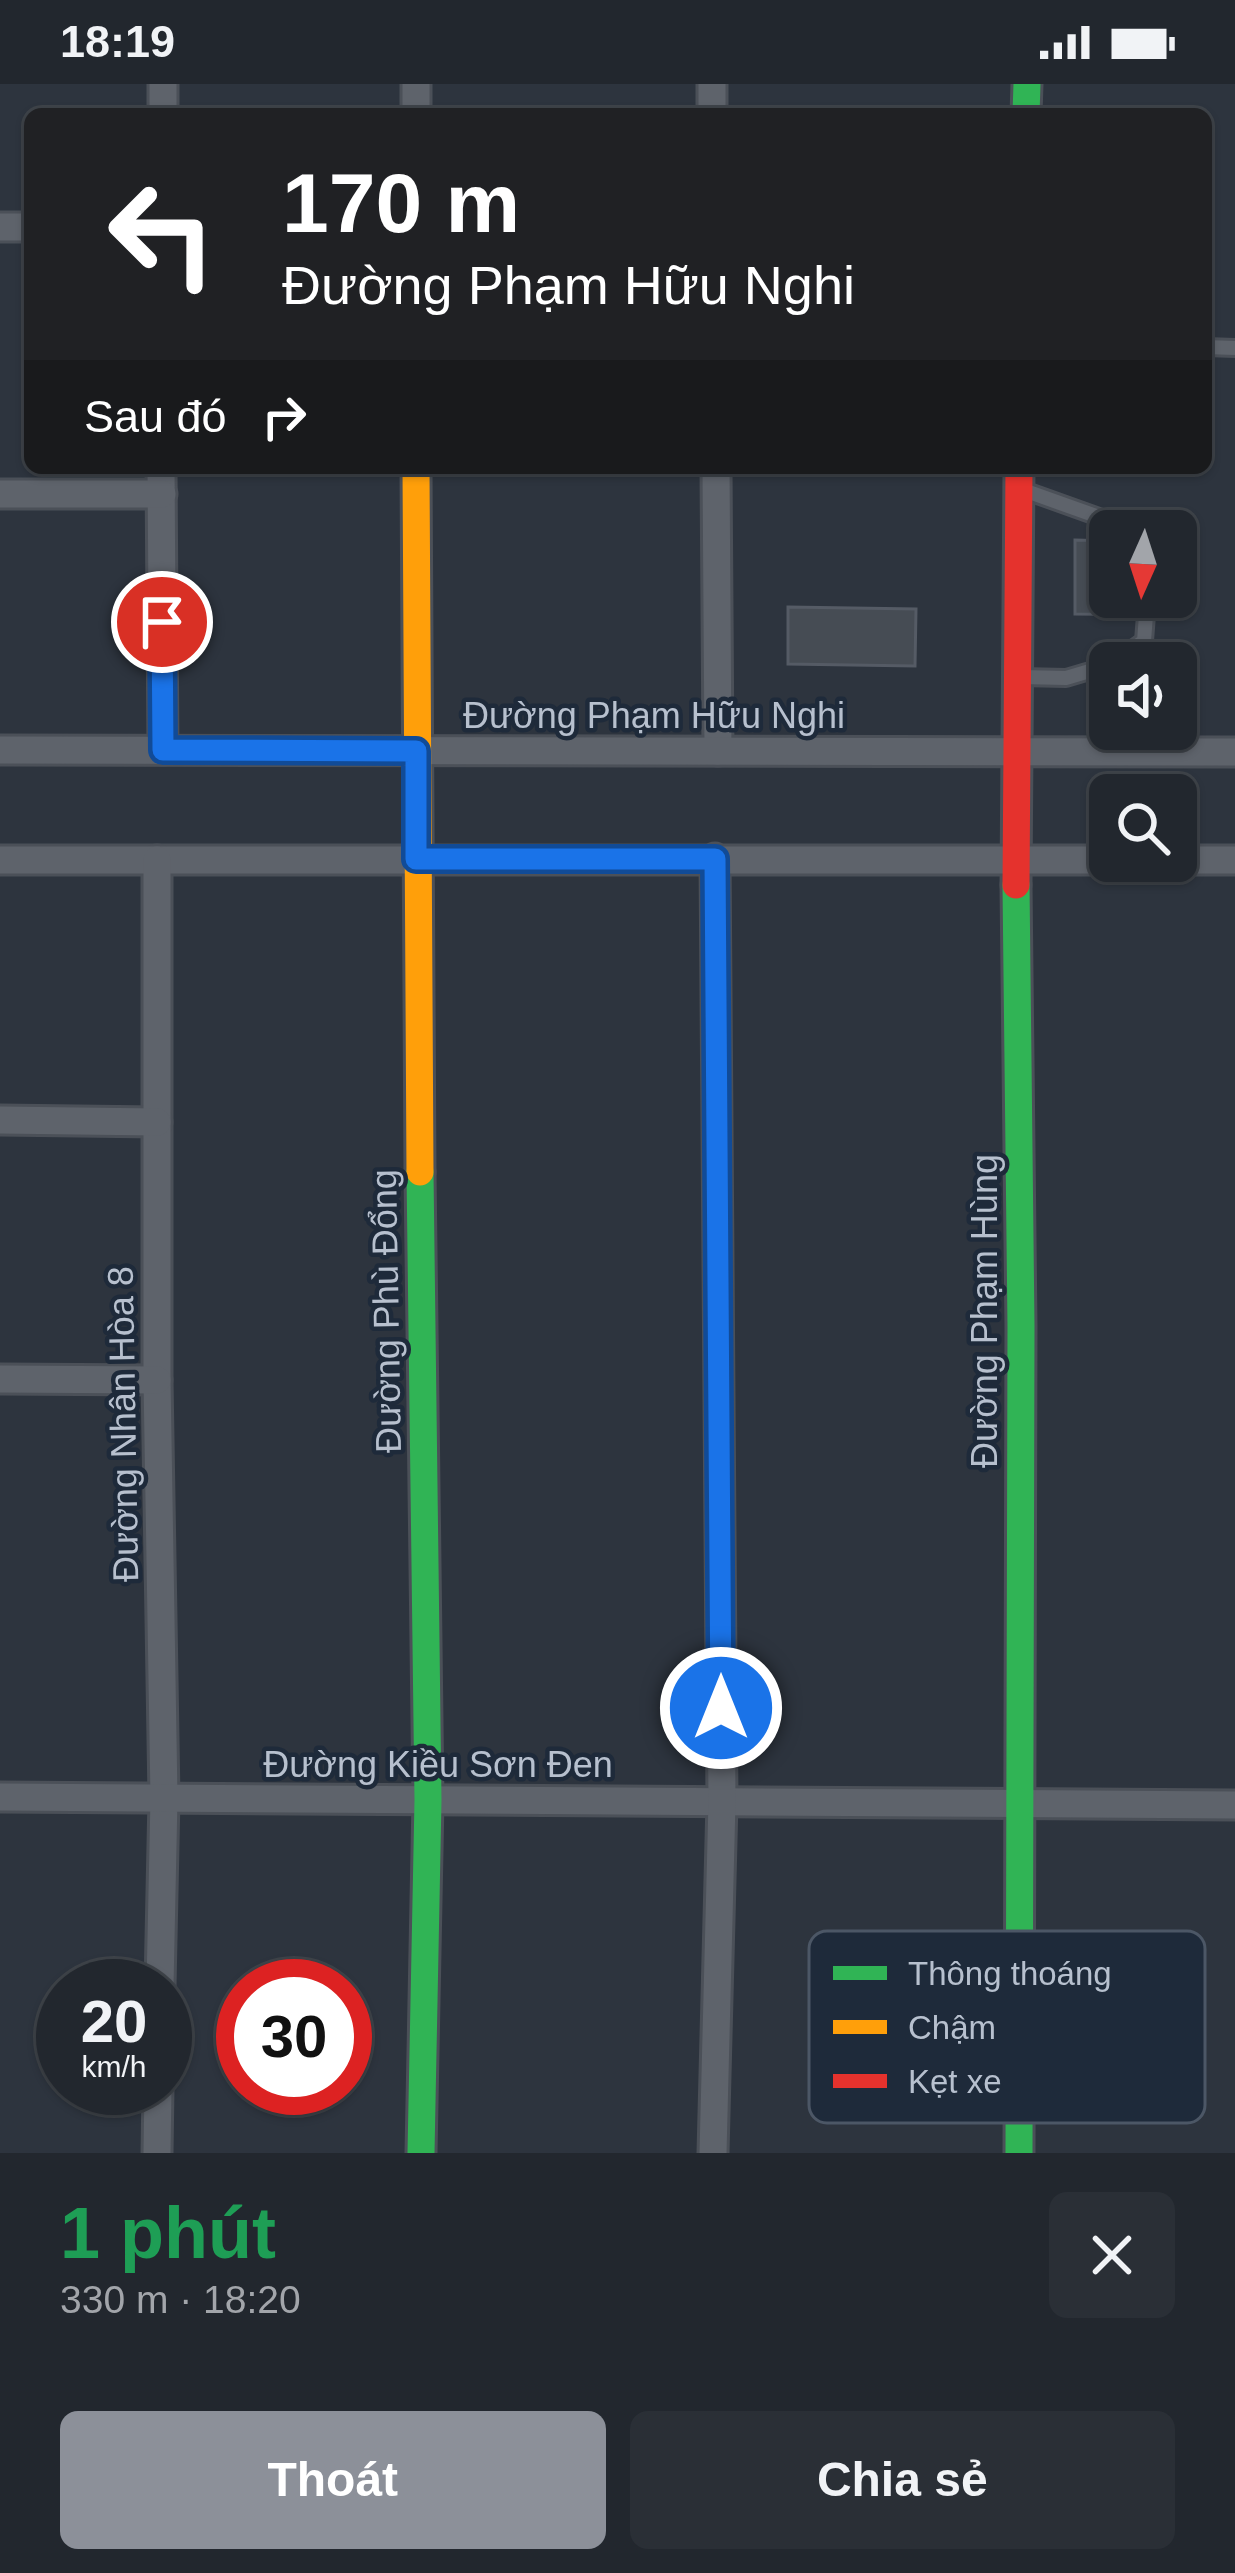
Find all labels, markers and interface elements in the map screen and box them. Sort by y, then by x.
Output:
text: 18:19 [60,16,175,67]
icon: left [84,156,240,312]
text: 170 m [282,156,520,250]
text: Đường Phạm Hữu Nghi [282,255,855,315]
icon: right [251,384,317,450]
text: Sau đó [84,391,227,442]
north arrow [1089,510,1197,618]
map controls [1089,510,1197,882]
pin [111,571,213,673]
icon: arrive [129,589,195,655]
button: sound [1089,642,1197,750]
street label: Đường Phạm Hữu Nghi [463,695,845,736]
button: search [1089,774,1197,882]
street label: Đường Phạm Hùng [964,1154,1005,1468]
street label: Đường Phù Đổng [363,1169,409,1453]
street label: Đường Nhân Hòa 8 [100,1266,146,1582]
position arrow [658,1645,784,1771]
street label: Đường Kiều Sơn Đen [263,1744,613,1785]
legend [809,1931,1205,2123]
text: Thông thoáng [908,1955,1112,1992]
speed limit sign: 30 [216,1959,372,2115]
text: 20 [81,1988,147,2055]
text: Chậm [908,2009,996,2046]
text: km/h [81,2050,147,2083]
text: Kẹt xe [908,2063,1002,2100]
button: close [1049,2192,1175,2318]
text: 1 phút [60,2193,276,2273]
text: 330 m · 18:20 [60,2278,301,2321]
button: Thoát [60,2411,606,2549]
button: Chia sẻ [630,2411,1175,2549]

